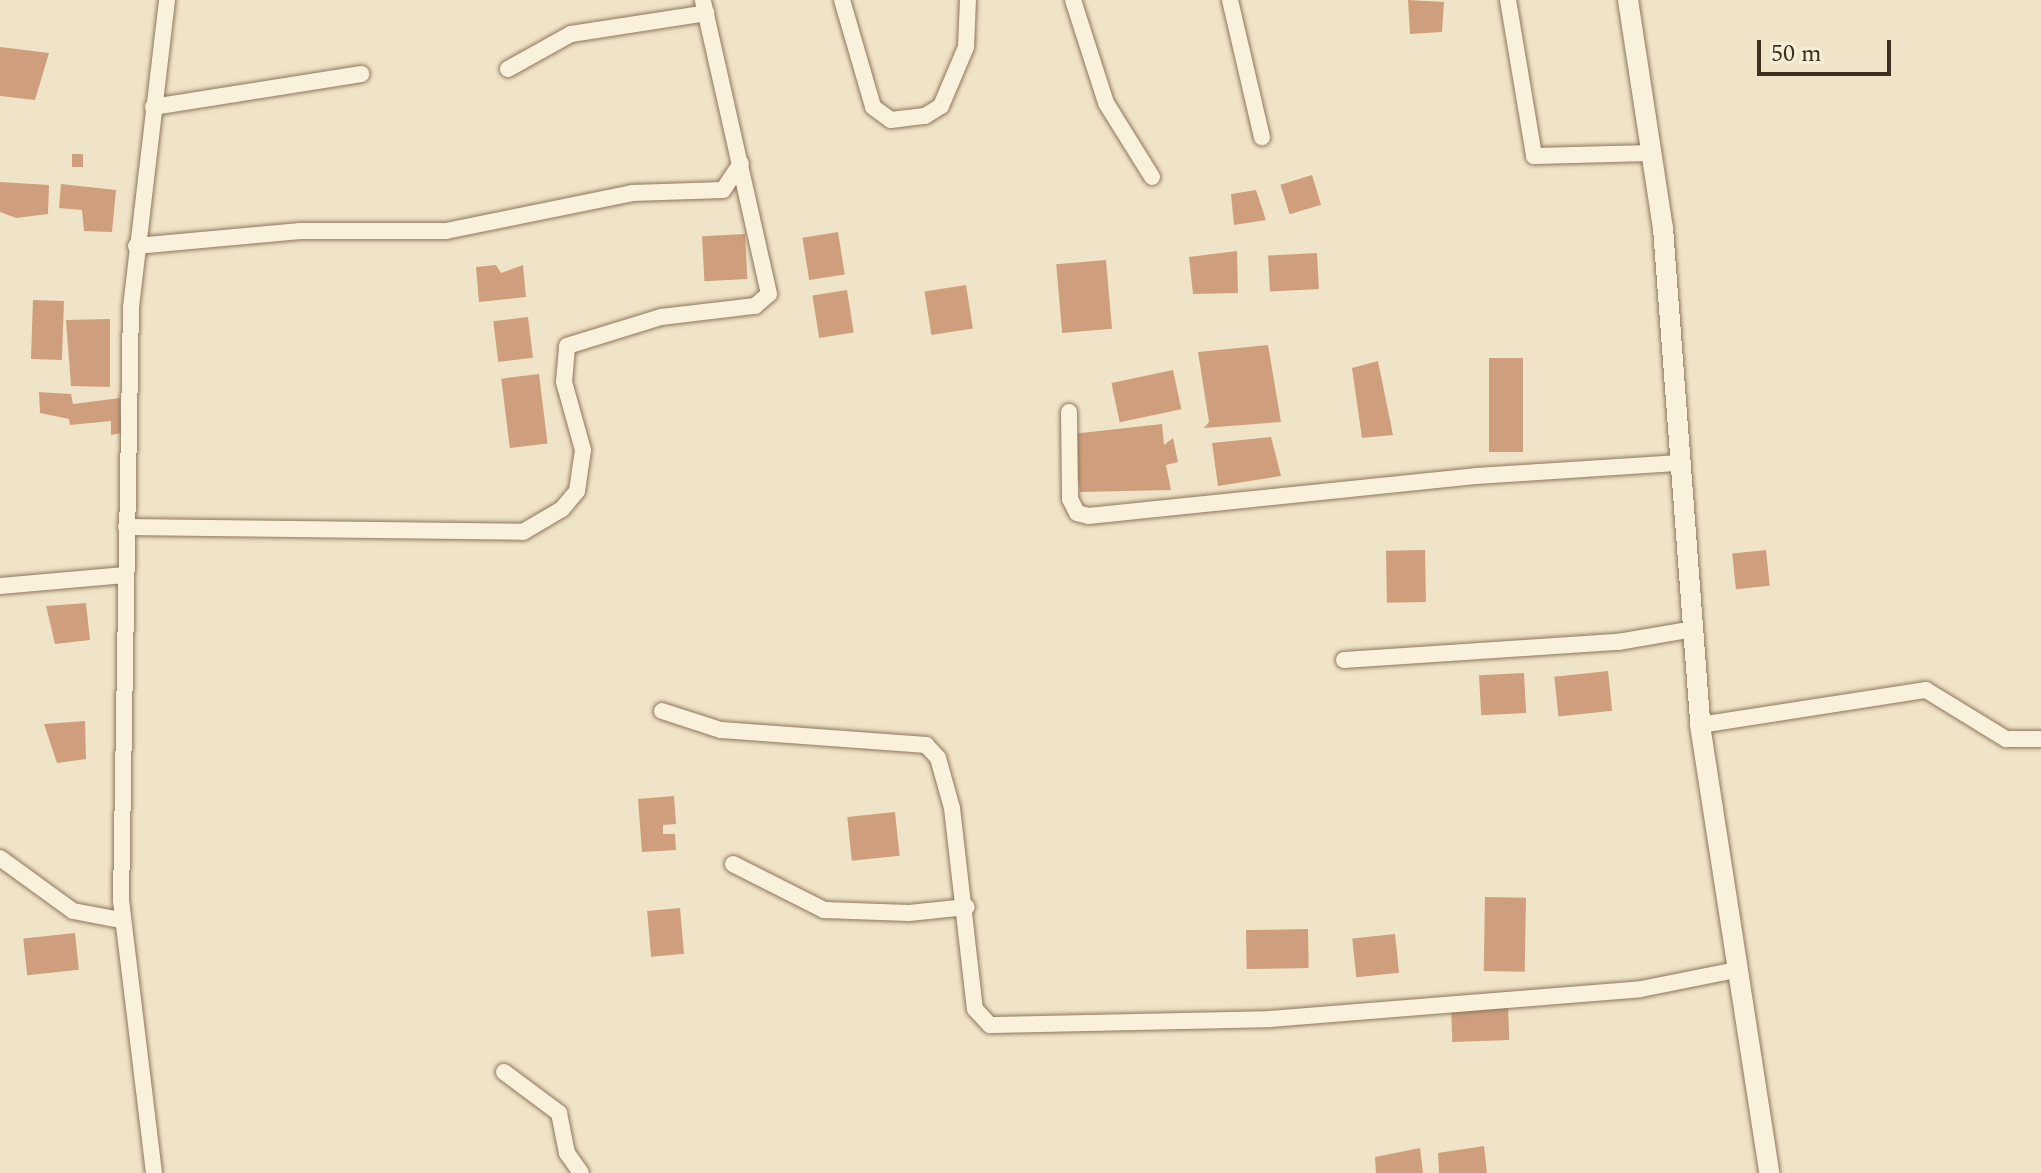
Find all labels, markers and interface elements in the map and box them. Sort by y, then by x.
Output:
scale bar [1761,24,1895,74]
text: 50 m [1771,36,1822,72]

